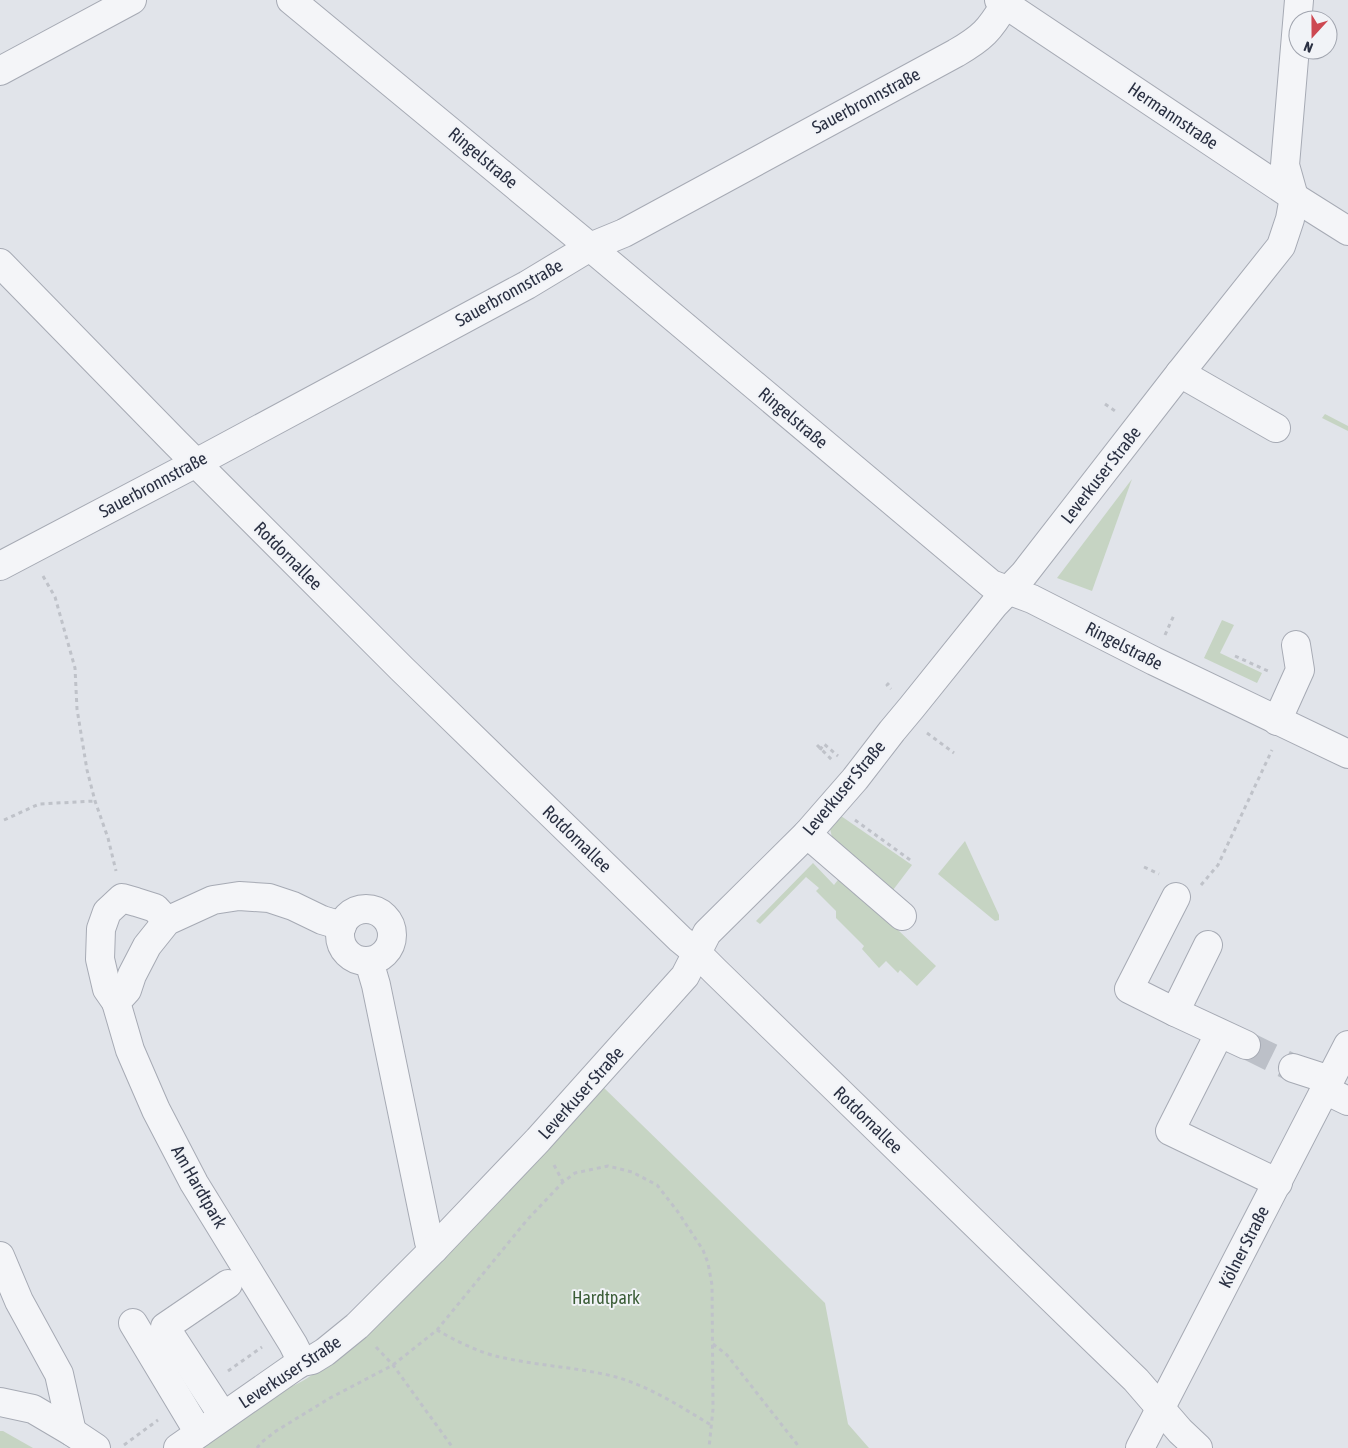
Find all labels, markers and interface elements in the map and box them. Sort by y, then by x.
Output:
north arrow [1288,10,1338,60]
text: N [1302,38,1315,56]
street label: Sauerbronnstraße [808,63,923,138]
street label: Hermannstraße [1124,78,1222,153]
street label: Ringelstraße [445,123,522,193]
street label: Sauerbronnstraße [451,254,566,331]
street label: Ringelstraße [755,383,832,453]
street label: Leverkuser Straße [1056,422,1145,527]
street label: Sauerbronnstraße [95,447,210,522]
street label: Rotdornallee [250,517,327,594]
street label: Ringelstraße [1082,617,1166,674]
street label: Leverkuser Straße [798,736,889,839]
street label: Rotdornallee [539,801,616,877]
street label: Leverkuser Straße [534,1042,628,1143]
street label: Rotdornallee [830,1082,907,1158]
street label: Am Hardtpark [167,1142,232,1232]
street label: Kölner Straße [1214,1202,1273,1291]
park label: Hardtpark [572,1287,640,1308]
street label: Leverkuser Straße [235,1331,345,1412]

